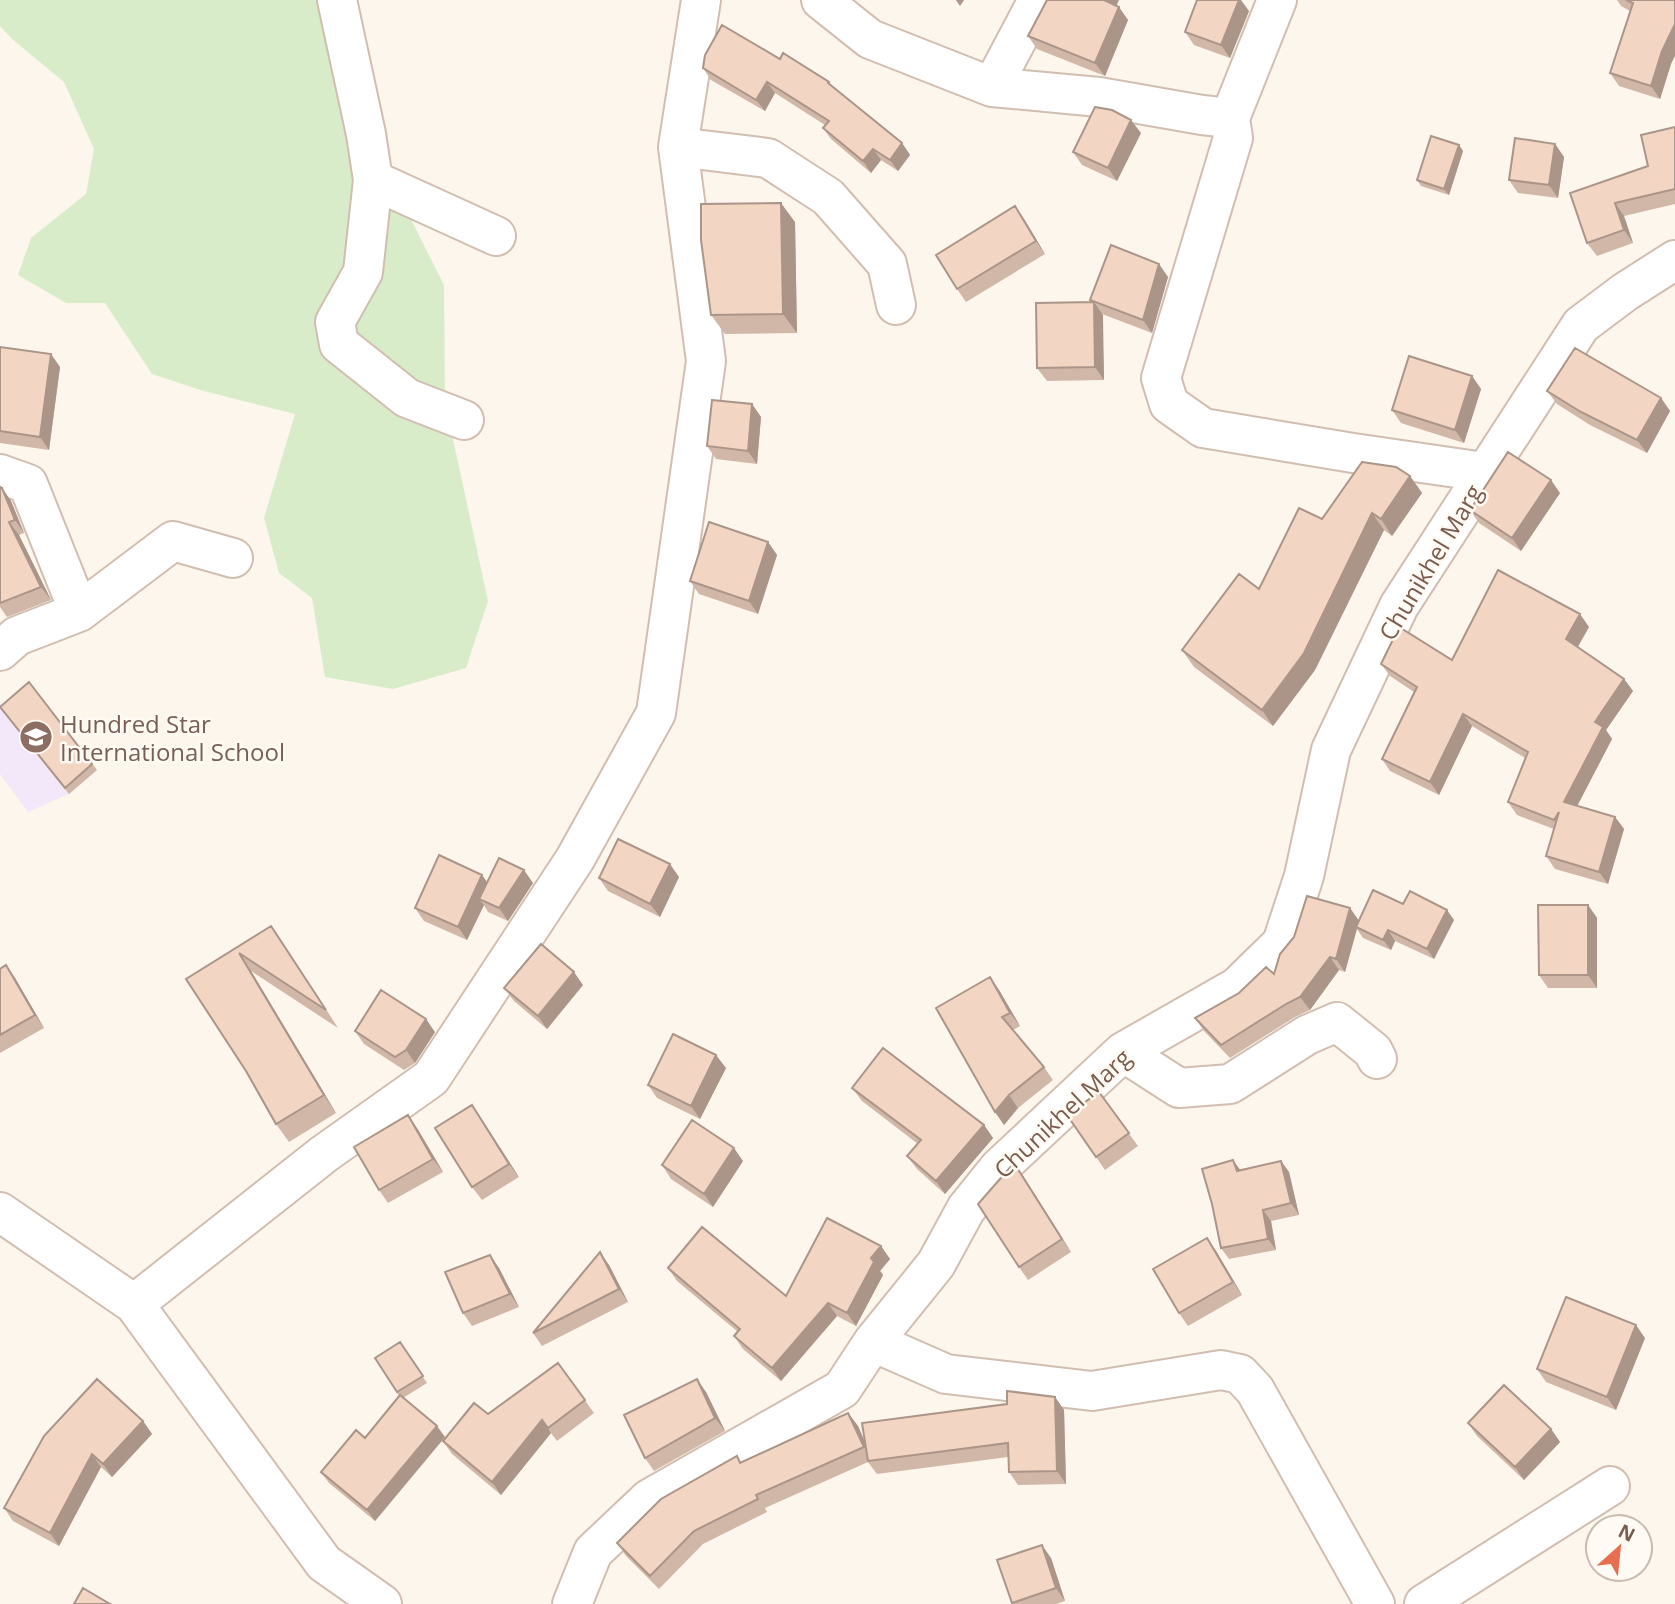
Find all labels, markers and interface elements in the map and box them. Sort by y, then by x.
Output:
street label: Chunikhel Marg [1370,478,1490,646]
place label: Hundred Star International School [60,707,285,768]
school or university icon: Hundred Star International School [17,718,55,756]
street label: Chunikhel Marg [986,1041,1138,1185]
north arrow [1584,1513,1654,1583]
text: N [1614,1518,1640,1548]

